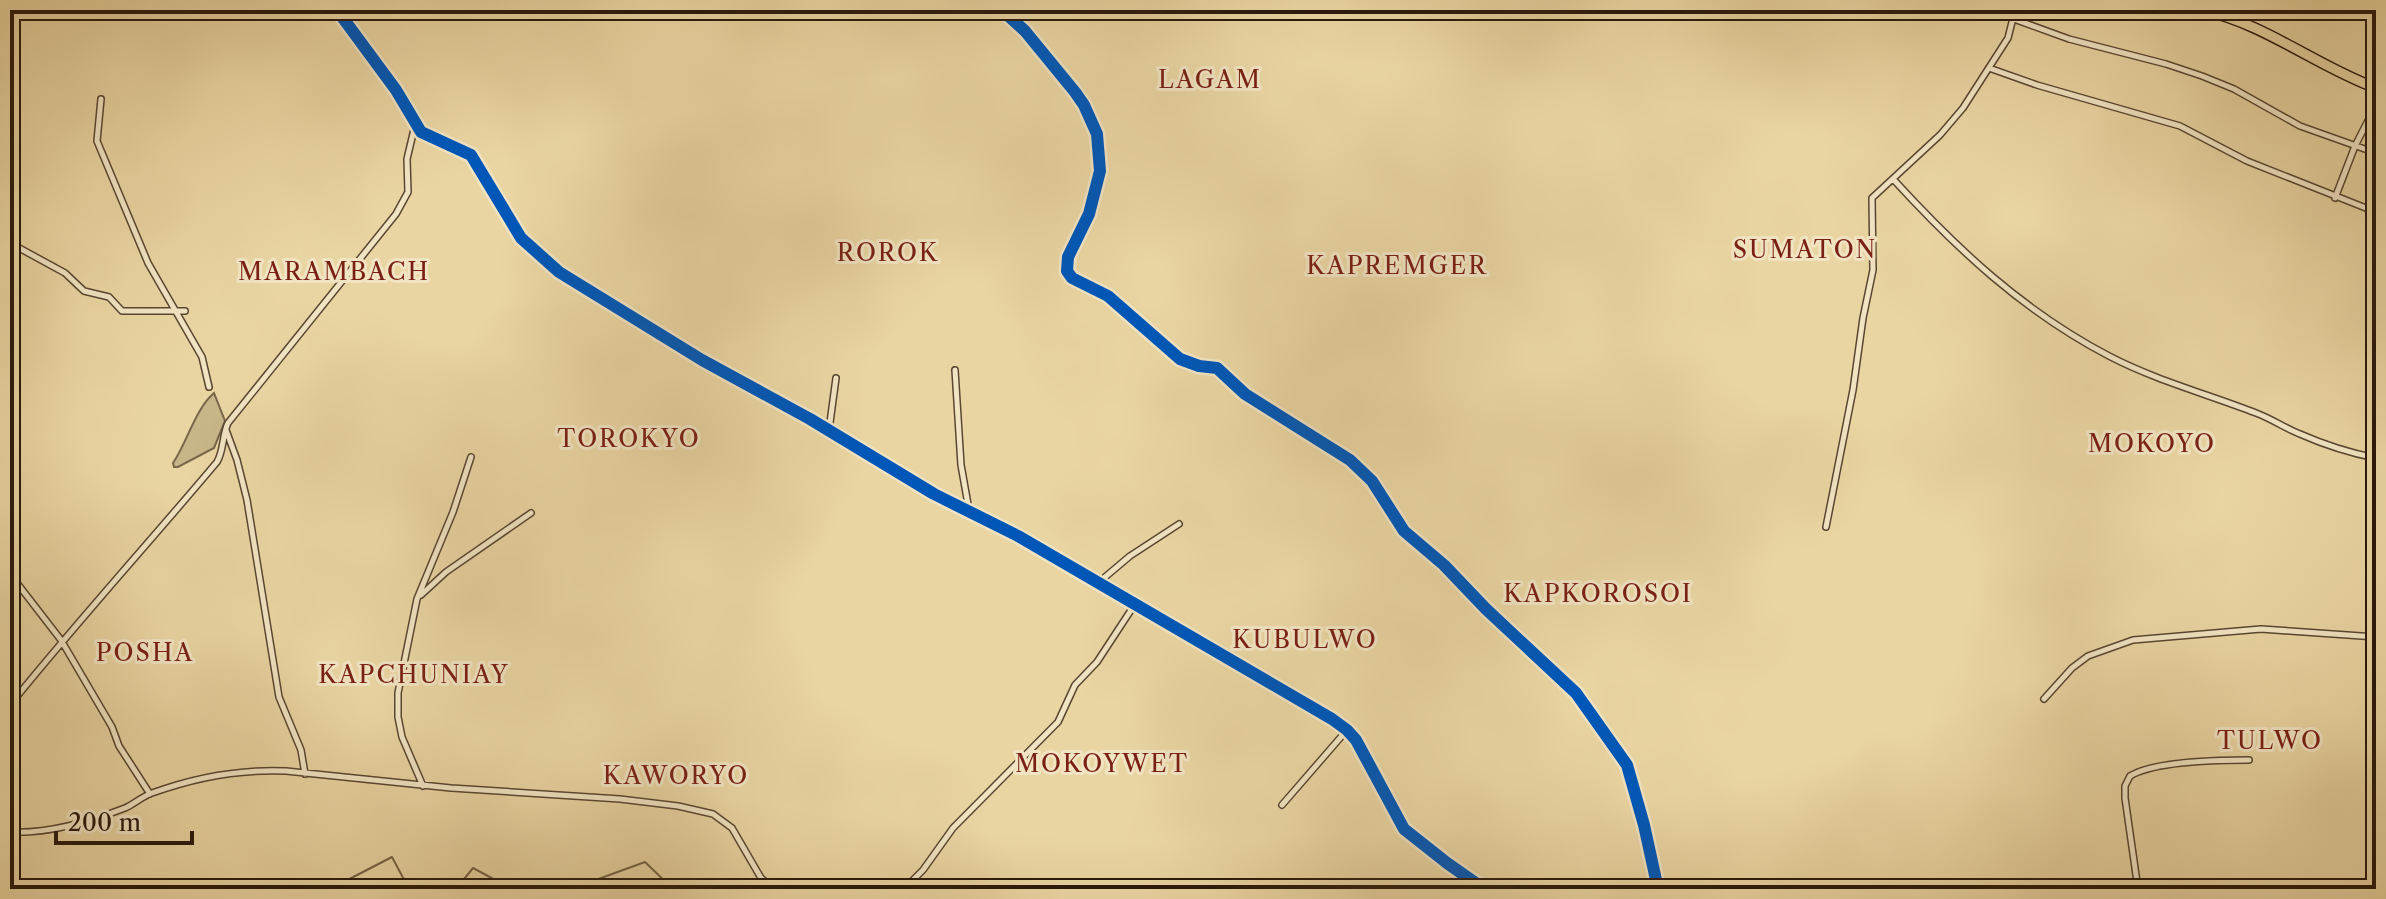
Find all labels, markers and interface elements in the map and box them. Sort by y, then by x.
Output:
district label: LAGAM [1158,65,1262,94]
district label: SUMATON [1733,235,1877,264]
district label: ROROK [837,238,939,267]
district label: KAPREMGER [1306,251,1488,280]
district label: MARAMBACH [238,257,430,286]
district label: TOROKYO [557,424,701,453]
district label: MOKOYO [2088,429,2216,458]
district label: KAPKOROSOI [1503,579,1693,608]
district label: KUBULWO [1232,625,1378,654]
district label: POSHA [96,638,194,667]
district label: KAPCHUNIAY [318,660,510,689]
district label: TULWO [2217,726,2323,755]
district label: MOKOYWET [1015,749,1189,778]
district label: KAWORYO [603,761,749,790]
scale bar [56,795,192,845]
text: 200 m [68,808,141,837]

